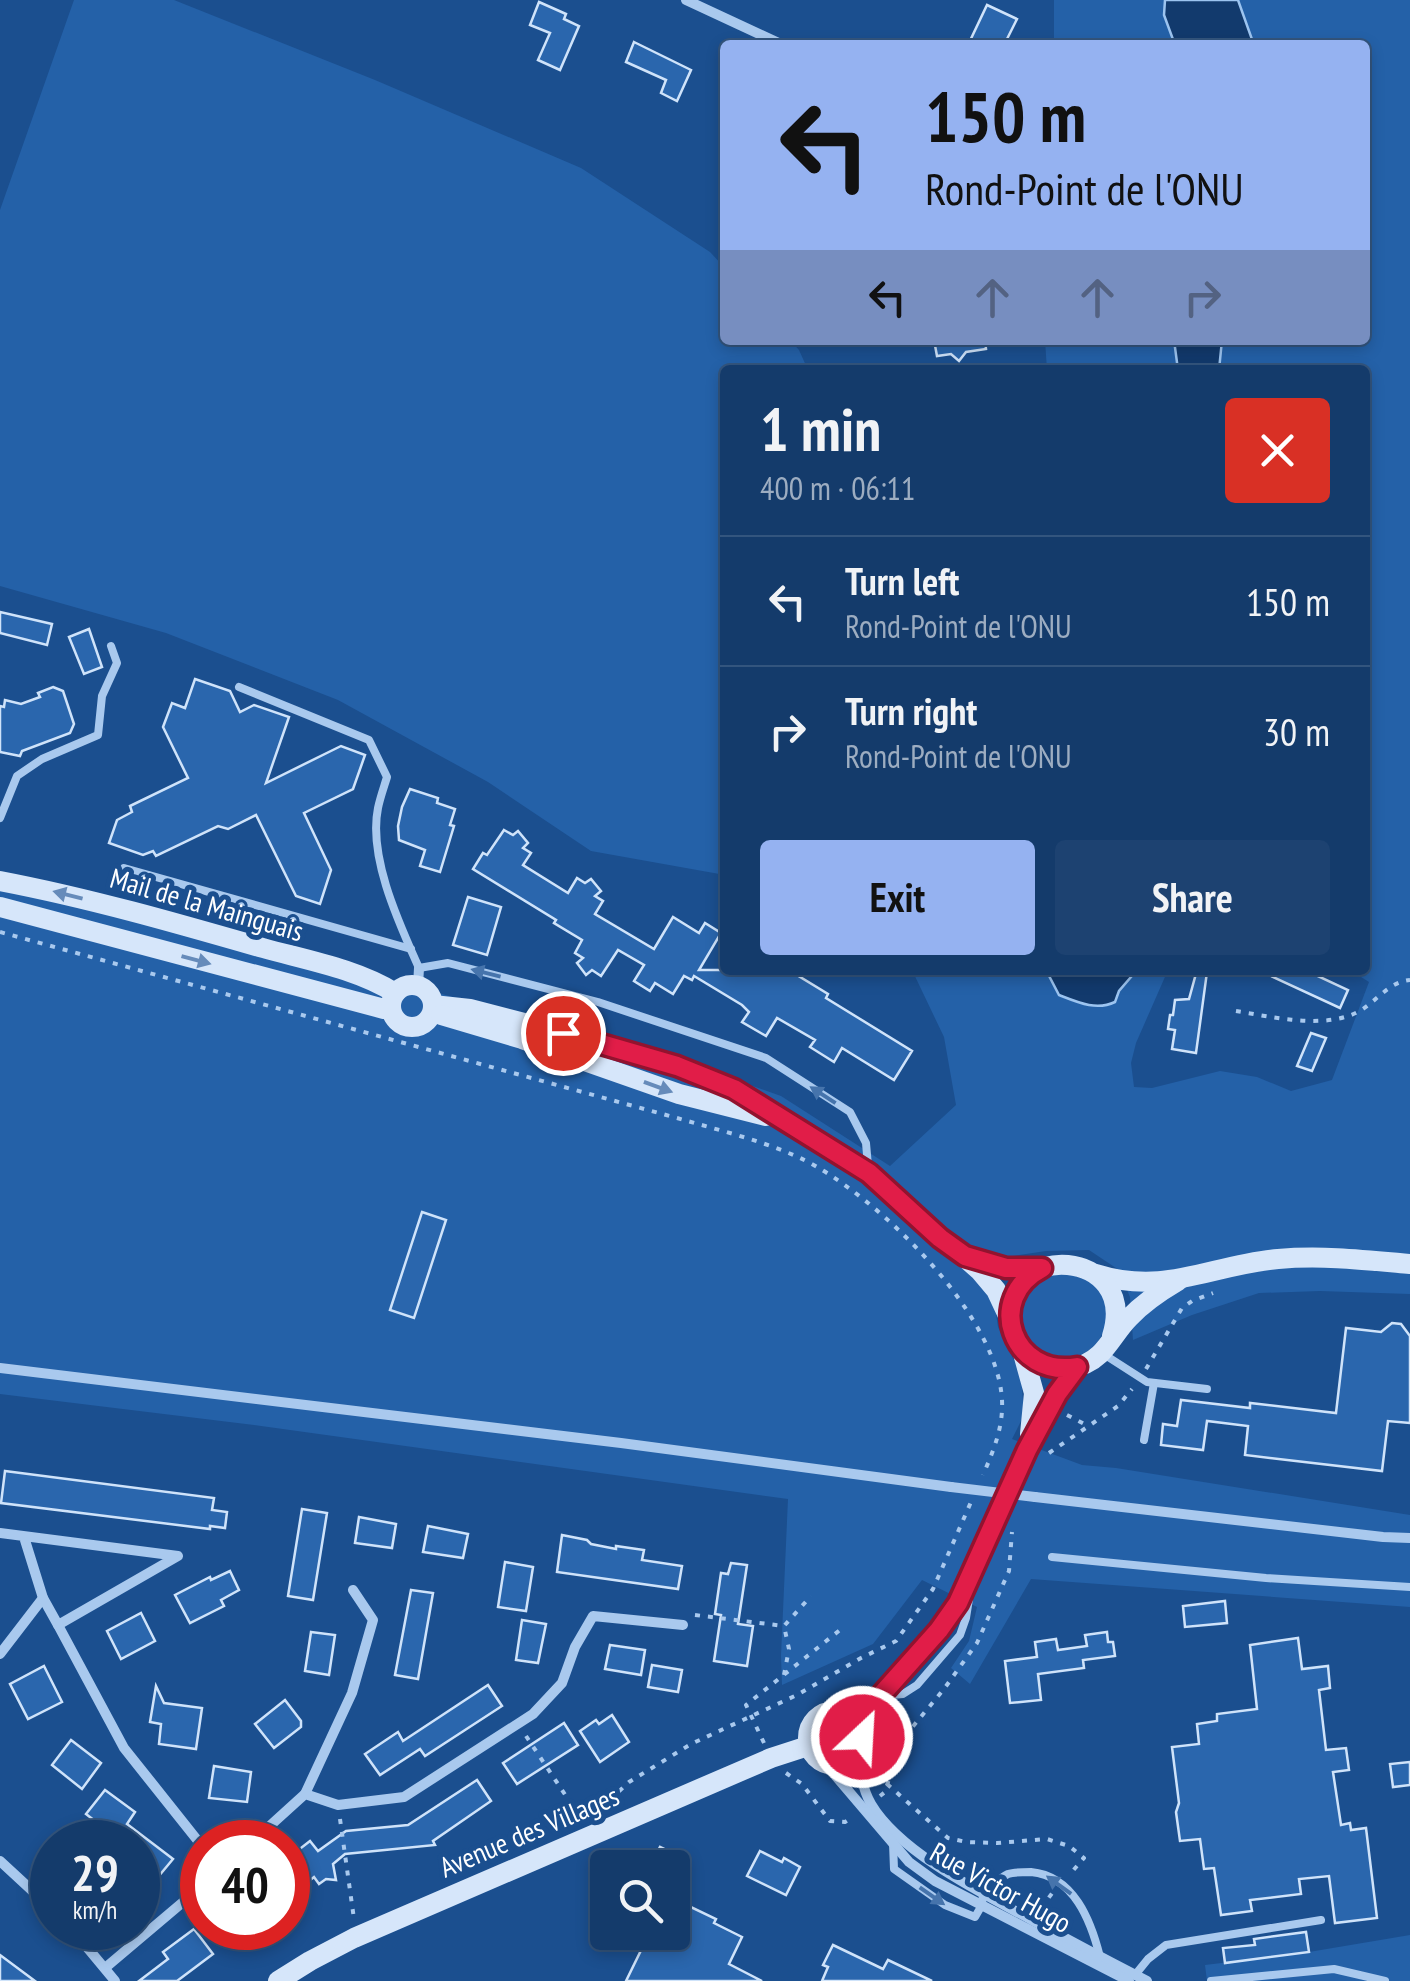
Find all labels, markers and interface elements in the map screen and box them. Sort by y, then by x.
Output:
text: 150 m [925,71,1086,161]
icon: left [760,80,890,210]
text: Rond-Point de l'ONU [925,159,1244,217]
icon: left [860,270,915,325]
icon: ahead [965,270,1020,325]
icon: ahead [1070,270,1125,325]
icon: right [1175,270,1230,325]
text: 1 min [760,390,881,468]
button: close [1225,398,1330,503]
text: 400 m · 06:11 [760,467,915,509]
text: Turn left [845,556,959,605]
icon: left [760,574,815,629]
text: 150 m [1246,577,1330,626]
text: Rond-Point de l'ONU [845,605,1072,647]
text: Turn right [845,686,977,735]
icon: right [760,704,815,759]
text: 30 m [1263,707,1330,756]
text: Rond-Point de l'ONU [845,735,1072,777]
button: Exit [760,840,1035,955]
button: Share [1055,840,1330,955]
street label: Mail de la Mainguais [106,859,308,949]
one-way arrow [52,887,83,902]
one-way arrow [180,952,211,968]
one-way arrow [470,965,501,981]
pin [521,991,606,1076]
icon: arrive [536,1006,591,1061]
one-way arrow [643,1080,673,1095]
one-way arrow [809,1086,837,1104]
position arrow [810,1685,914,1789]
street label: Avenue des Villages [434,1777,624,1885]
speed limit sign: 40 [180,1820,310,1950]
street label: Rue Victor Hugo [924,1833,1078,1941]
text: 29 [71,1840,119,1905]
map controls [590,1850,690,1950]
button: search [590,1850,690,1950]
one-way arrow [1046,1875,1072,1895]
one-way arrow [919,1886,946,1905]
text: km/h [73,1894,117,1926]

